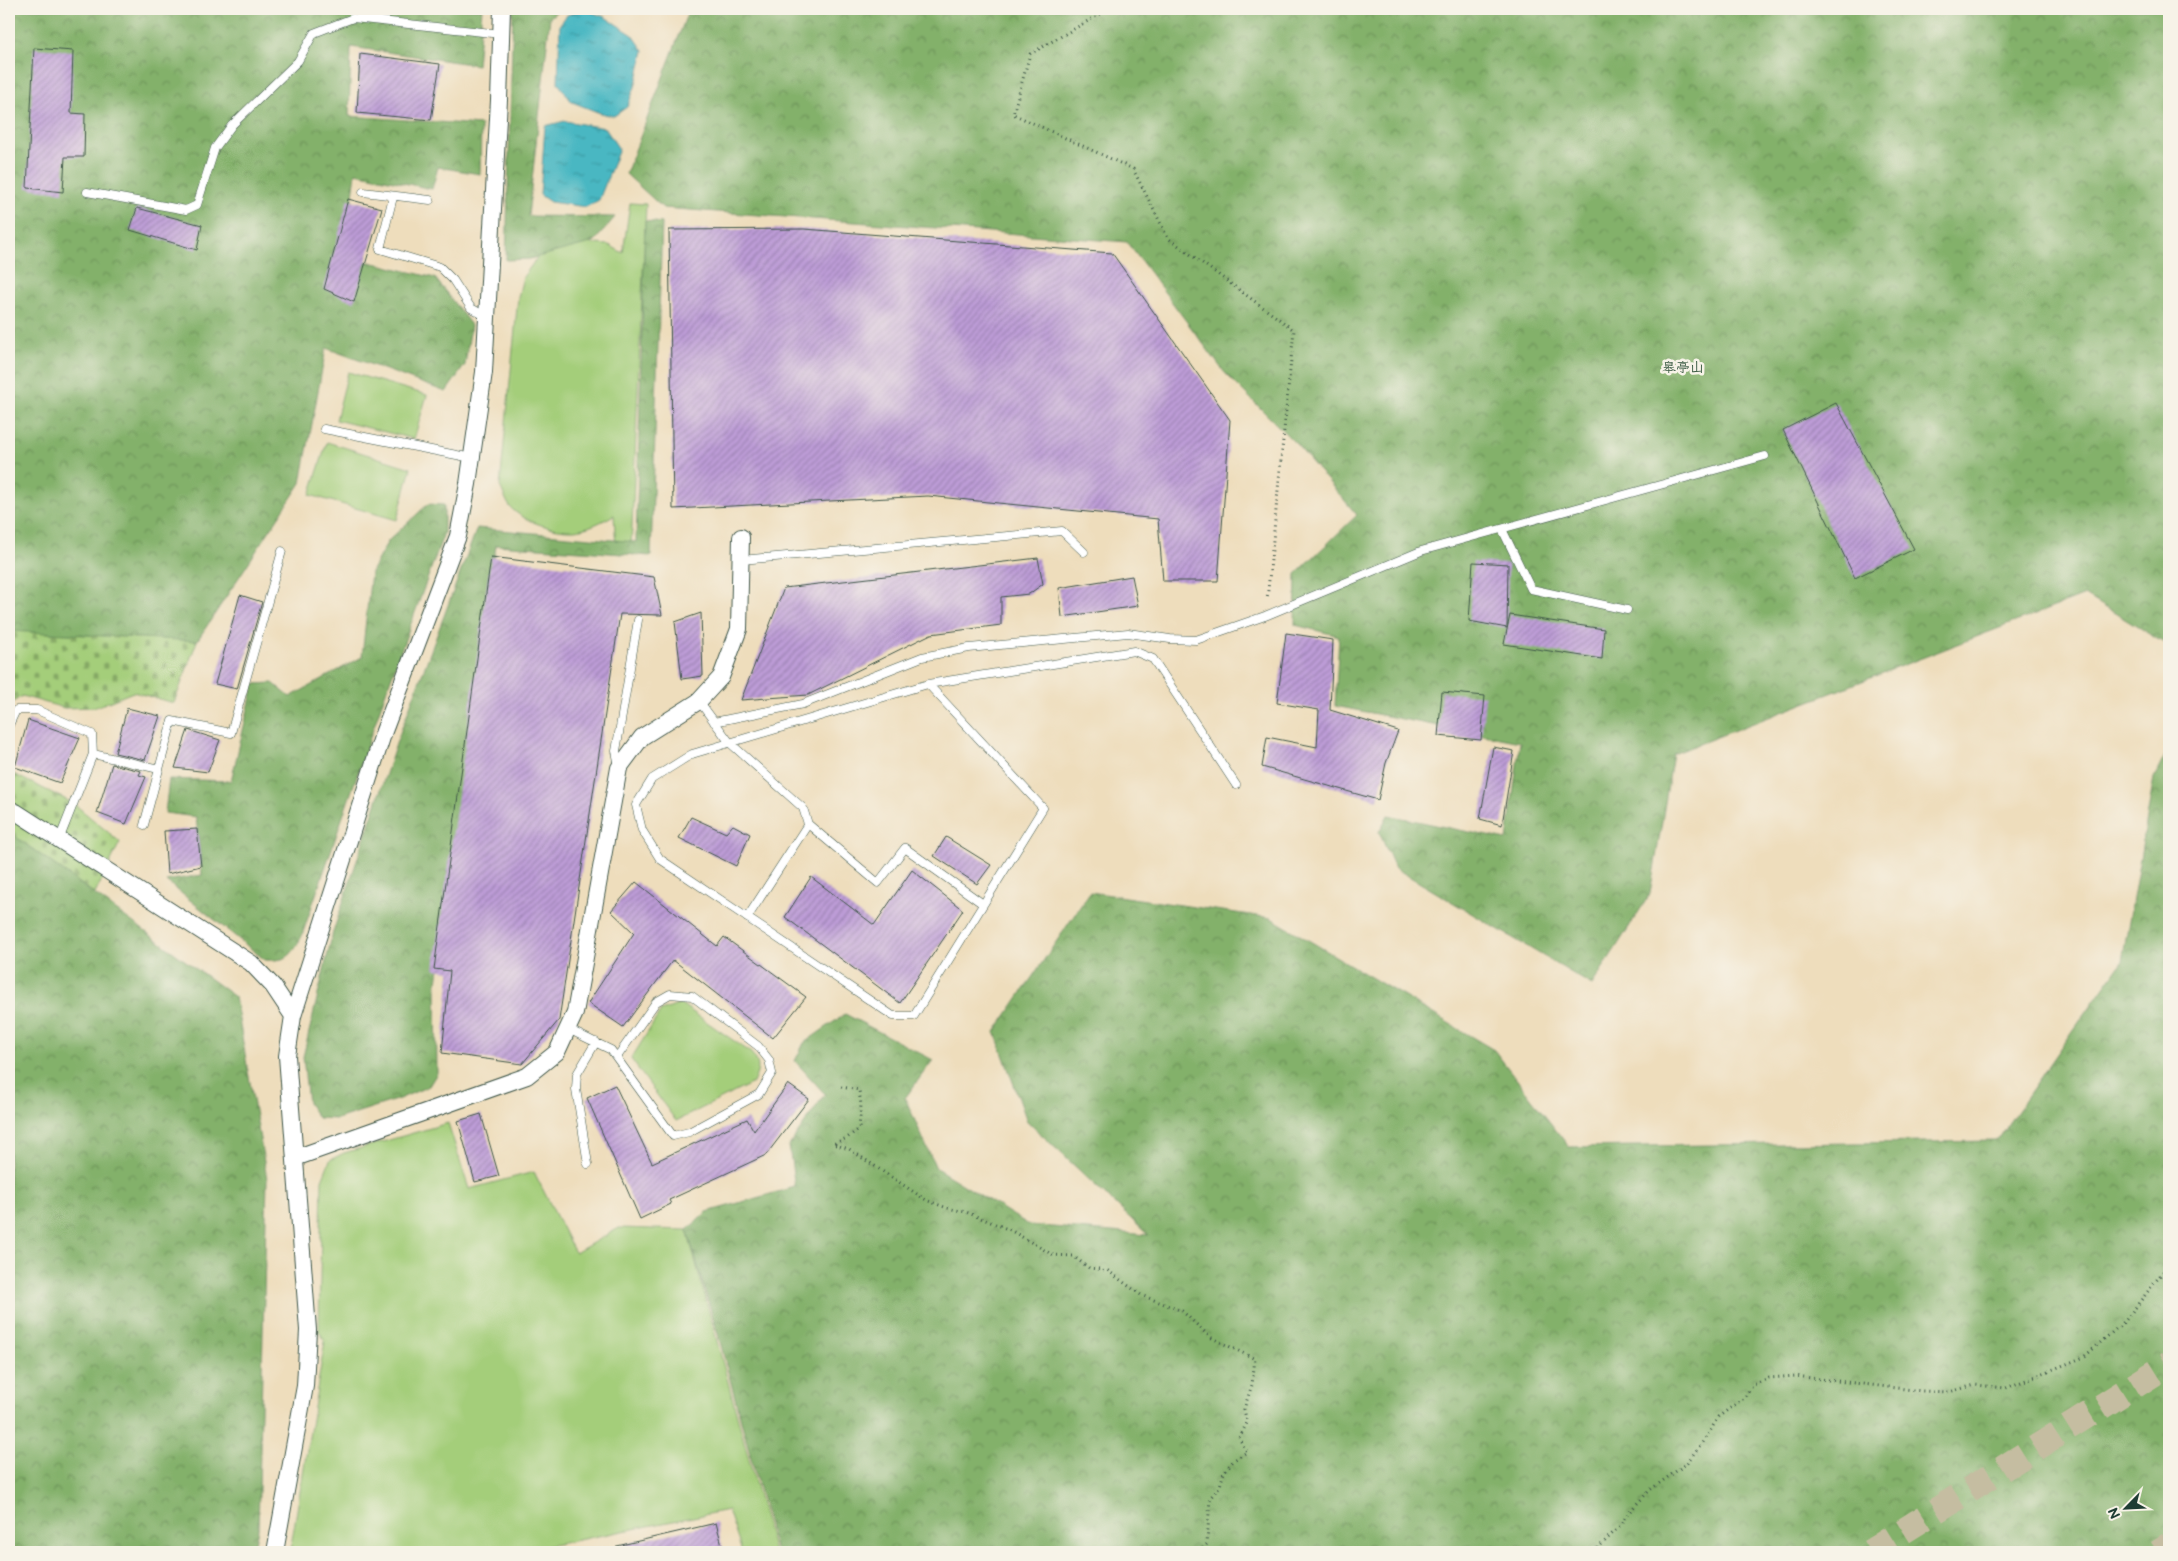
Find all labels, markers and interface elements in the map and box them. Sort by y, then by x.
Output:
park label: 皋亭山 [1662,359,1704,376]
north arrow [2100,1484,2150,1534]
text: N [2105,1505,2124,1521]

